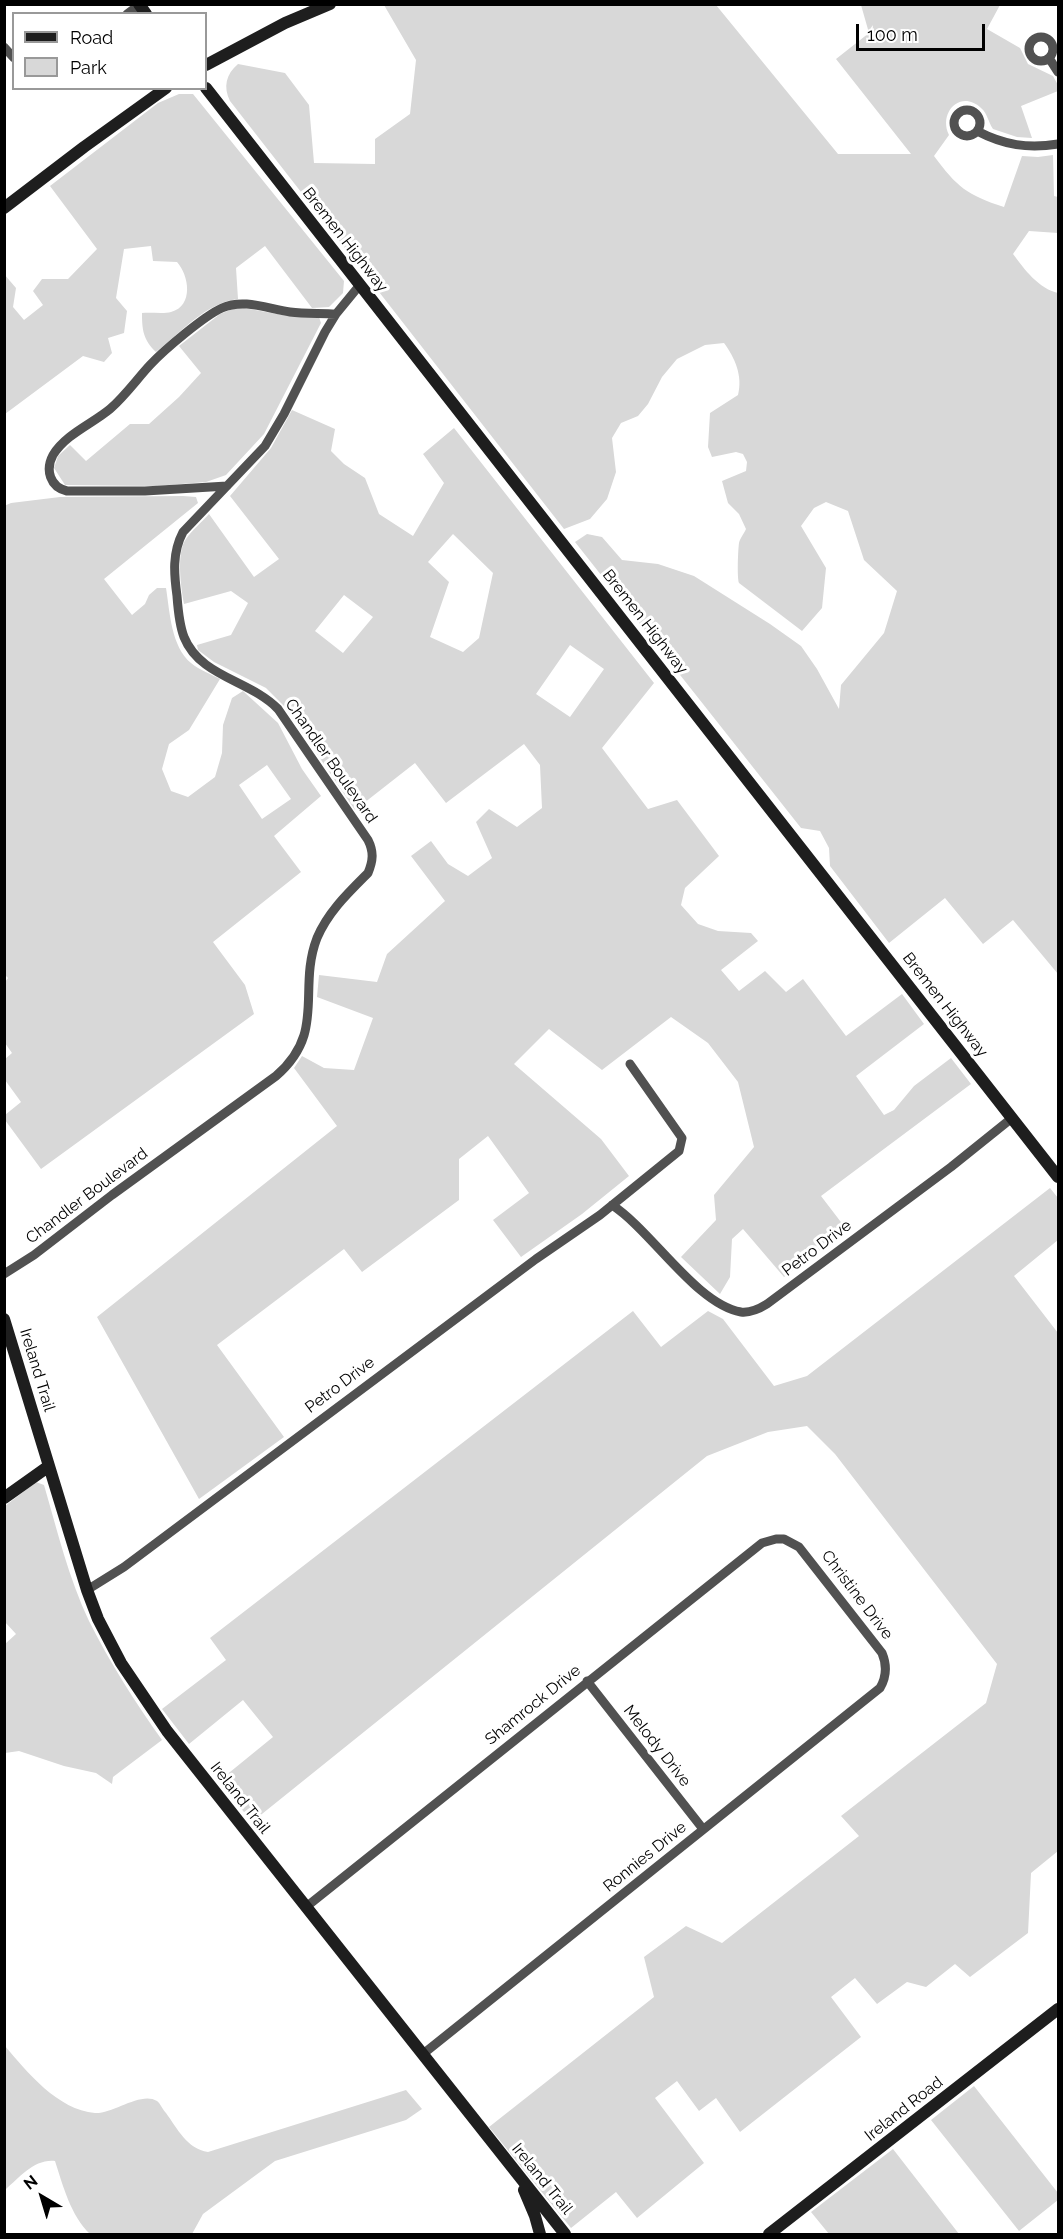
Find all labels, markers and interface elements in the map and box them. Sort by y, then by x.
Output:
legend [12,12,207,90]
scale bar [859,12,988,50]
text: 100 m [867,24,918,45]
text: Road [70,27,113,48]
text: Park [70,57,107,78]
street label: Bremen Highway [298,184,392,296]
street label: Bremen Highway [598,566,692,678]
street label: Chandler Boulevard [281,695,381,827]
street label: Bremen Highway [898,949,992,1061]
street label: Chandler Boulevard [22,1144,152,1248]
street label: Petro Drive [779,1216,855,1280]
street label: Ireland Trail [15,1326,59,1414]
street label: Petro Drive [302,1353,378,1417]
street label: Christine Drive [817,1547,897,1643]
street label: Shamrock Drive [482,1661,584,1749]
street label: Melody Drive [619,1701,695,1791]
street label: Ireland Trail [206,1758,274,1838]
street label: Ronnies Drive [600,1818,690,1896]
street label: Ireland Road [861,2073,947,2145]
street label: Ireland Trail [508,2140,576,2218]
north arrow [12,2167,72,2227]
text: N [20,2171,41,2194]

